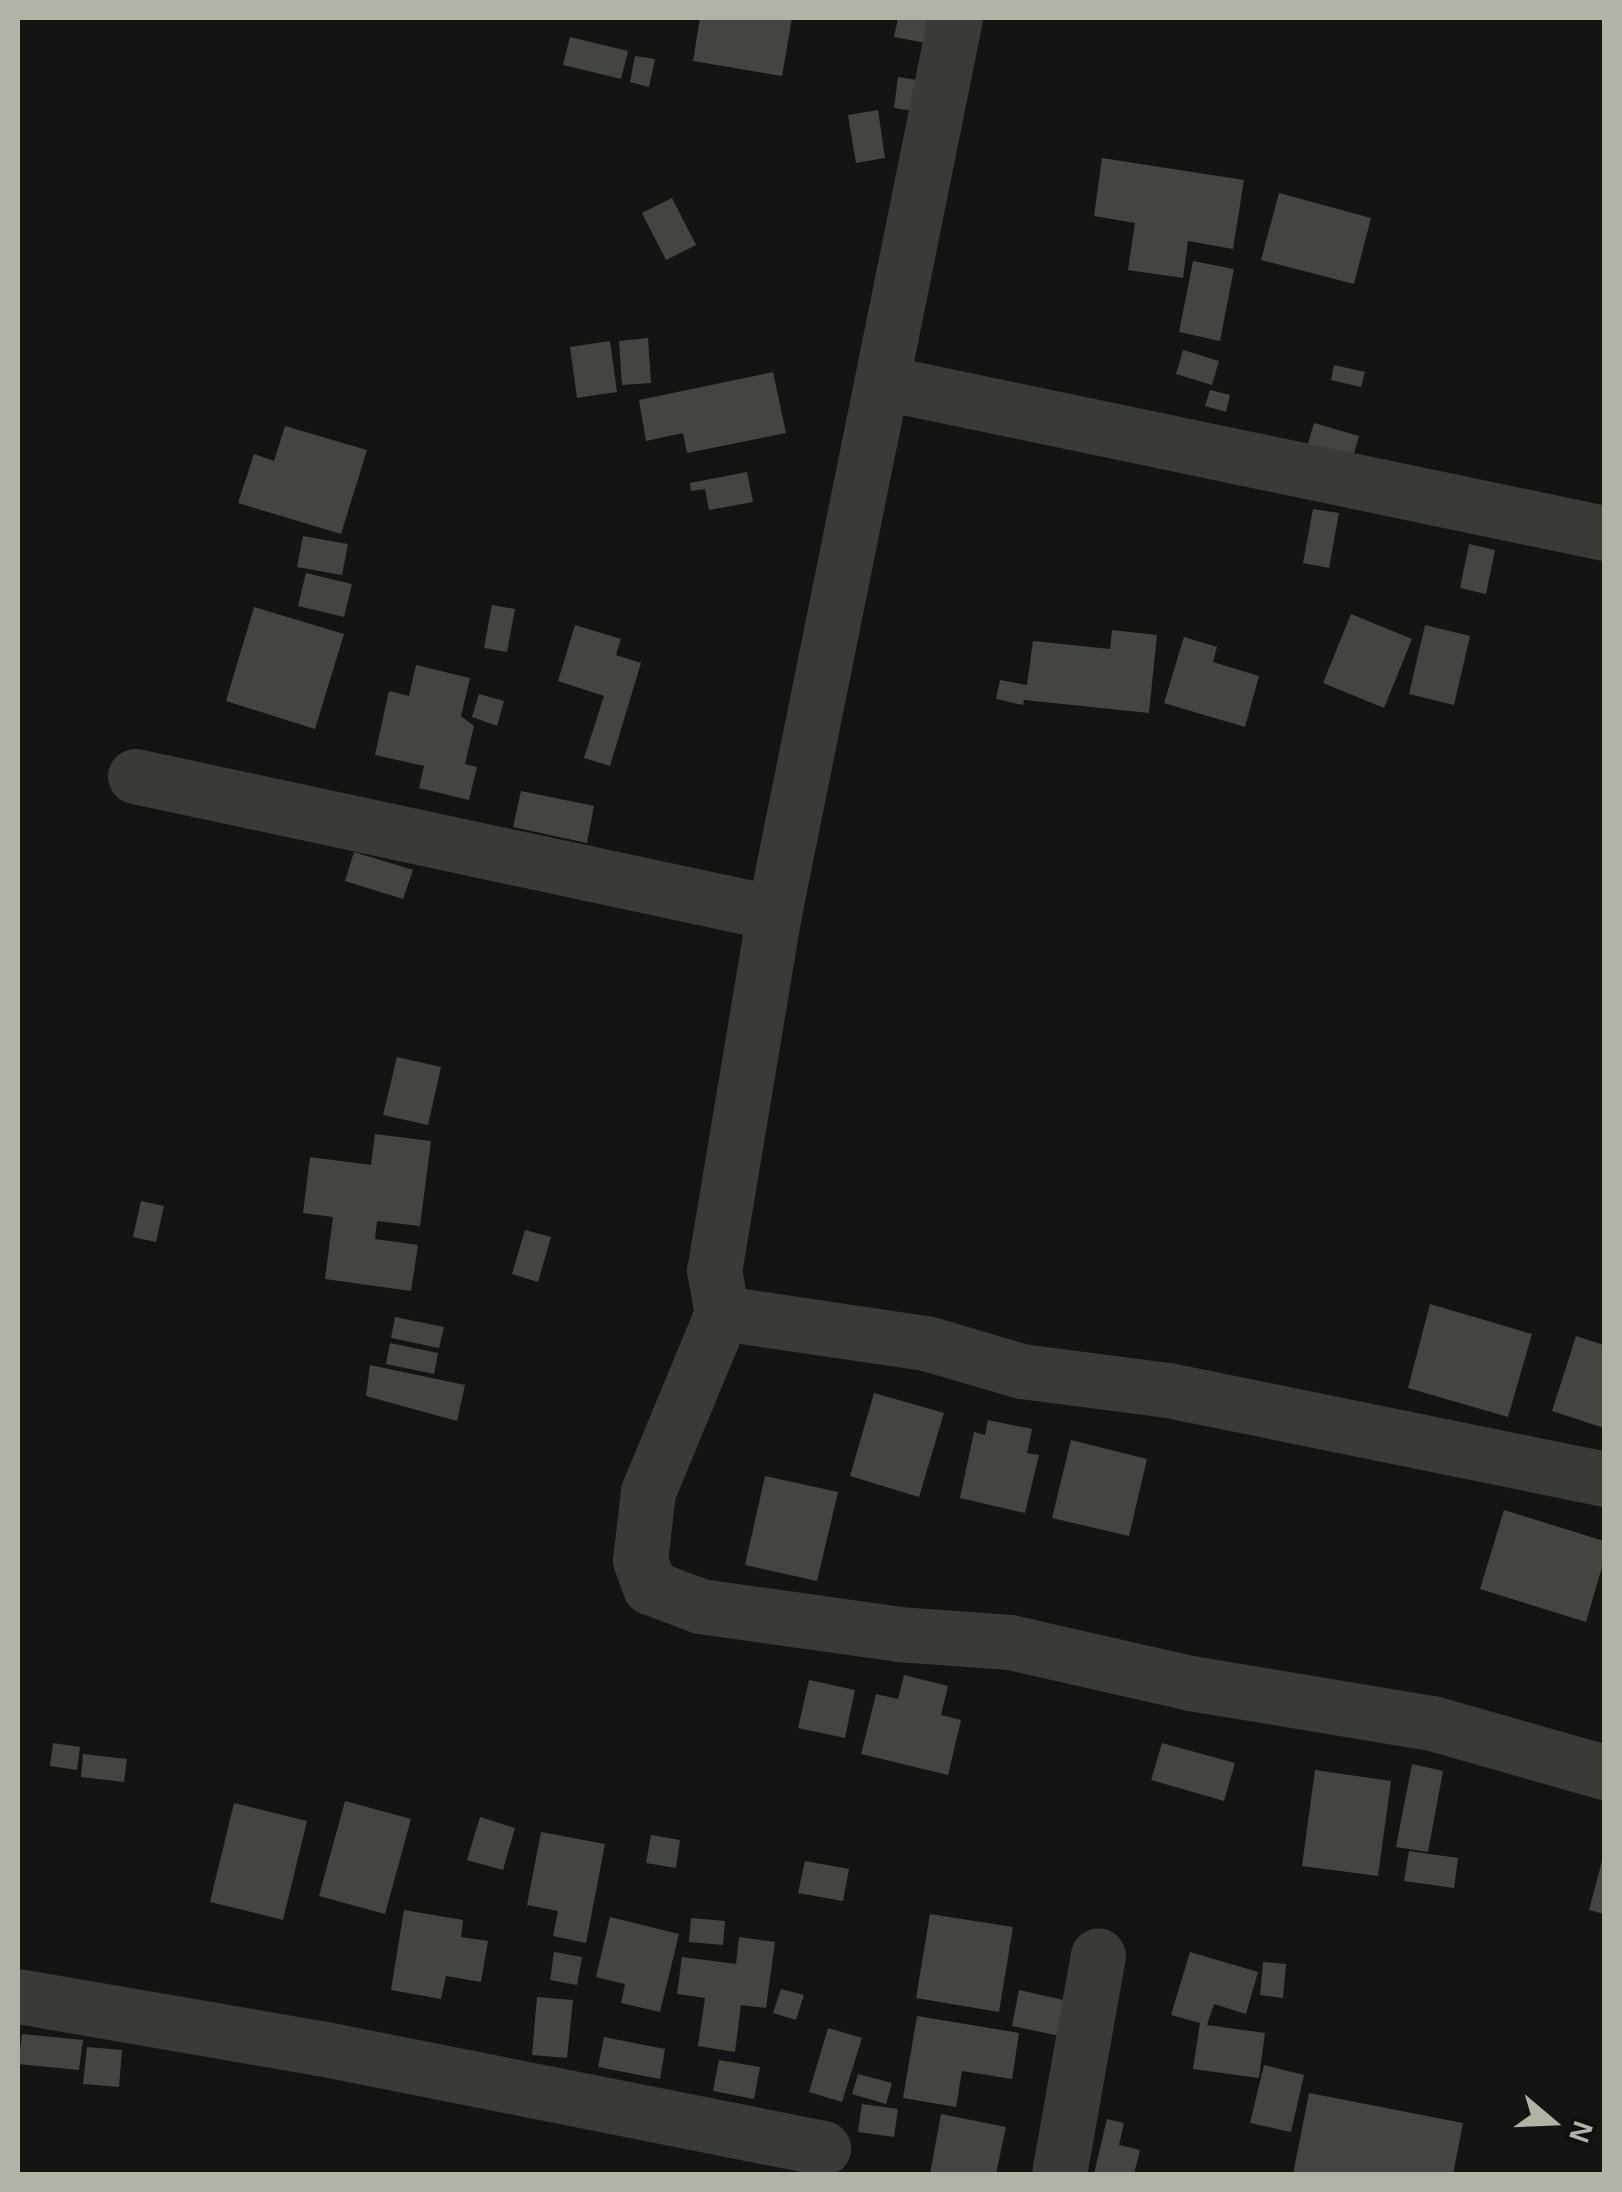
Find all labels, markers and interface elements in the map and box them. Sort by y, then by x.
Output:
north arrow [1502,2072,1602,2172]
text: N [1563,2117,1599,2147]

